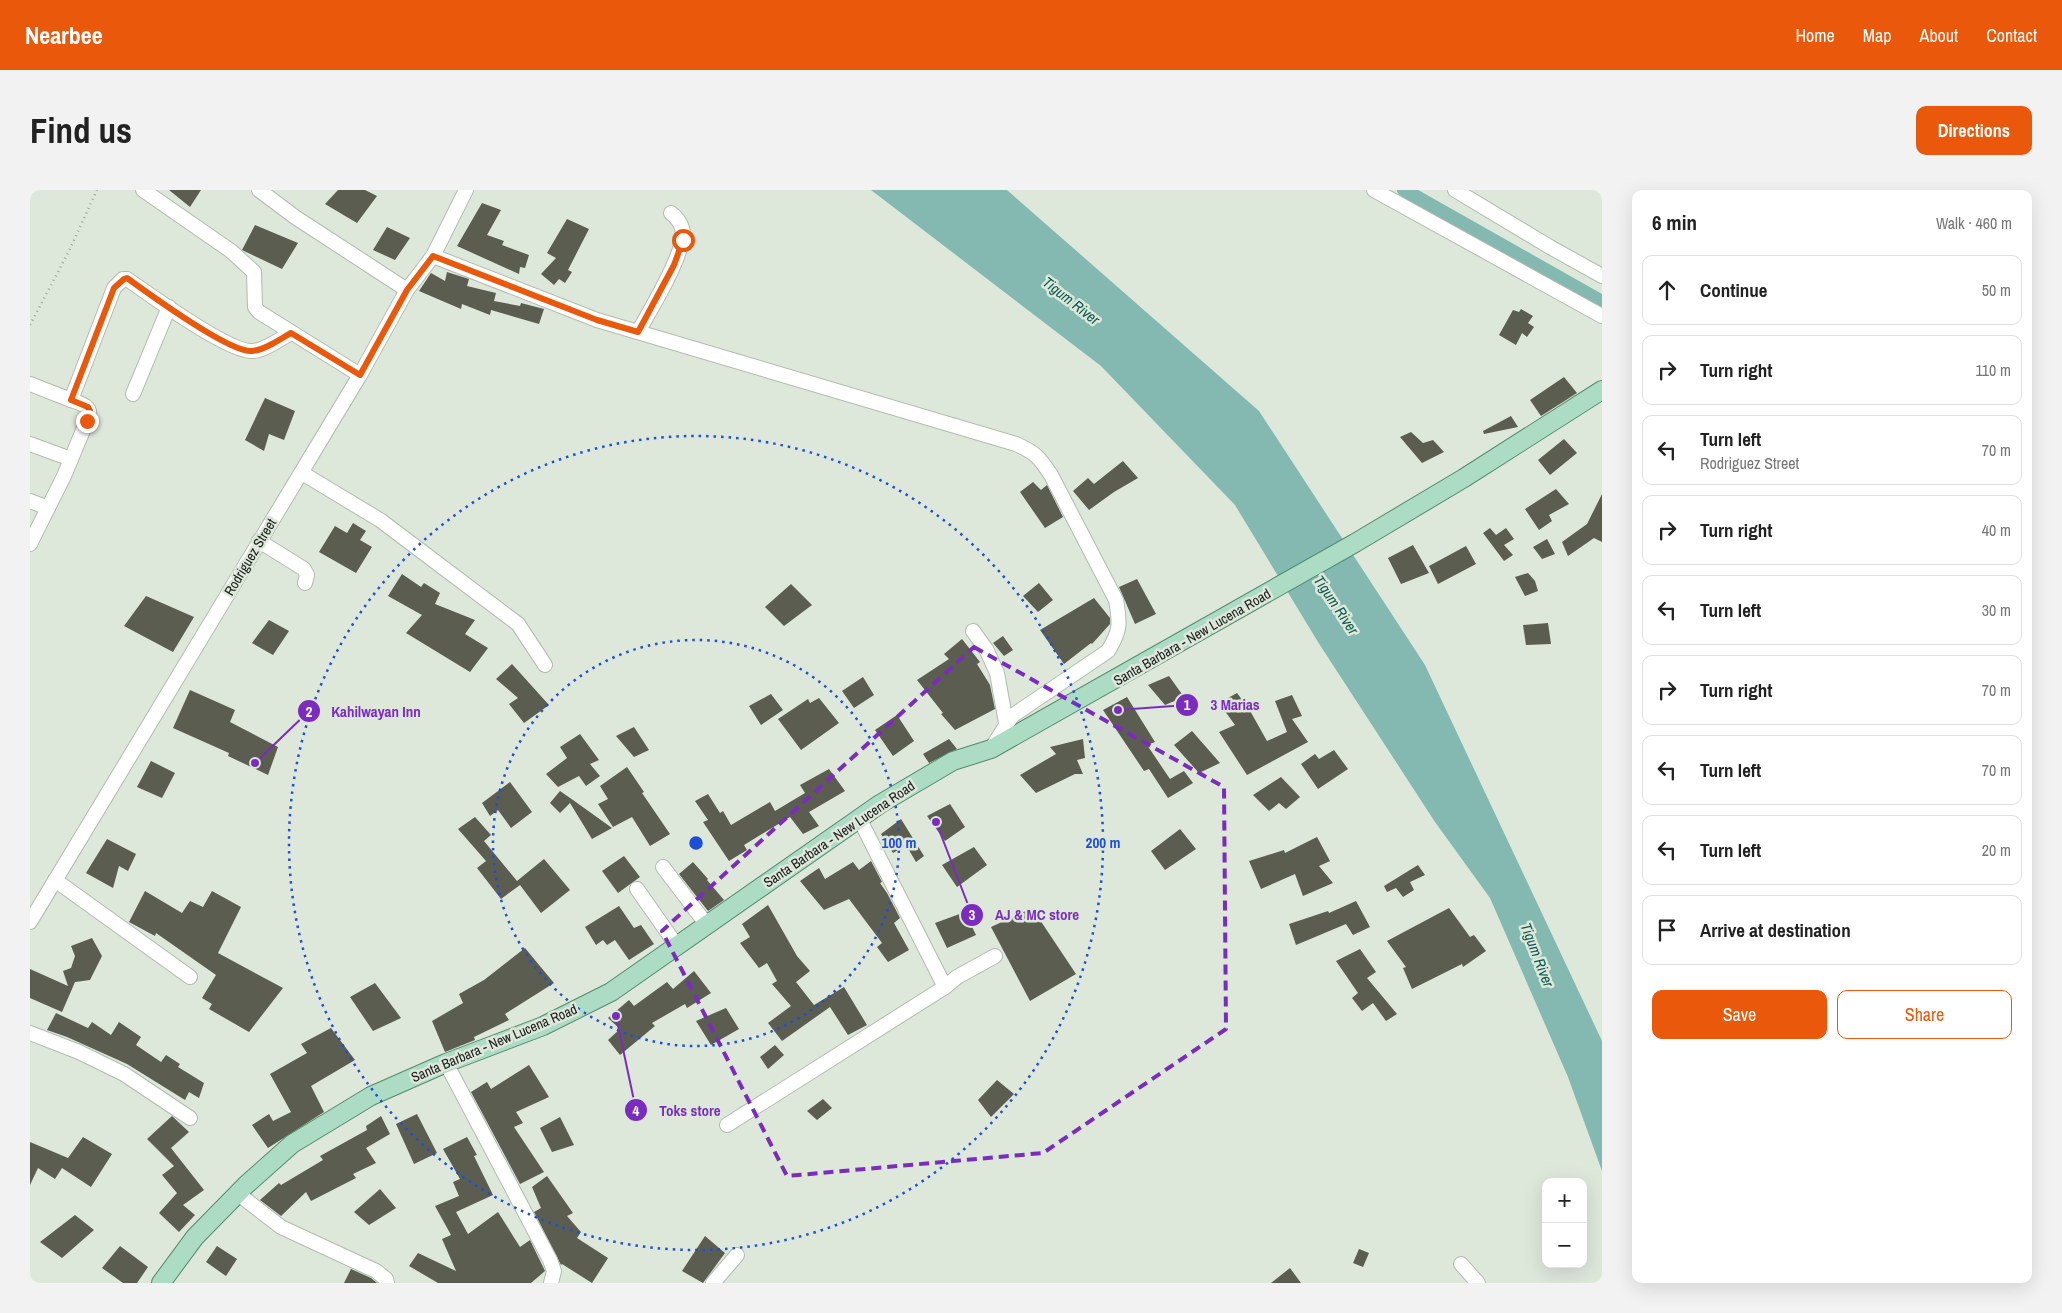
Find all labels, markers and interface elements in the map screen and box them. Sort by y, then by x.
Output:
text: Nearbee [25,19,103,51]
text: Home [1795,23,1835,48]
text: Map [1863,23,1892,48]
text: About [1920,23,1958,48]
text: Contact [1986,23,2037,48]
button: Directions [1916,106,2032,155]
text: Find us [30,107,132,154]
text: 6 min [1652,208,1697,237]
text: Walk · 460 m [1936,212,2012,234]
route start [672,229,695,252]
water label: Tigum River [1038,272,1105,330]
icon: ahead [1653,276,1681,304]
text: Continue [1700,277,1768,303]
text: 50 m [1982,279,2011,301]
icon: right [1653,356,1681,384]
text: Turn right [1700,357,1772,383]
text: 110 m [1975,359,2011,381]
route end [76,410,99,433]
text: Turn left [1700,426,1761,452]
icon: left [1653,436,1681,464]
text: 70 m [1982,439,2011,461]
text: Rodriguez Street [1700,452,1799,474]
street label: Rodriguez Street [220,515,280,599]
icon: right [1653,516,1681,544]
text: Turn right [1700,517,1772,543]
text: 40 m [1982,519,2011,541]
water label: Tigum River [1309,571,1364,639]
street label: Santa Barbara - New Lucena Road [1110,585,1274,689]
icon: left [1653,596,1681,624]
text: Turn left [1700,597,1761,623]
text: 30 m [1982,599,2011,621]
icon: right [1653,676,1681,704]
text: Turn right [1700,677,1772,703]
text: 70 m [1982,679,2011,701]
callout: 3 Marias [1175,690,1269,720]
text: 1 [1184,694,1191,715]
text: 3 Marias [1210,694,1260,715]
callout: Kahilwayan Inn [297,696,431,726]
text: 2 [306,701,313,722]
text: Kahilwayan Inn [331,701,421,722]
icon: left [1653,756,1681,784]
text: Turn left [1700,757,1761,783]
text: 70 m [1982,759,2011,781]
street label: Santa Barbara - New Lucena Road [760,777,918,891]
text: 100 m [882,832,916,853]
text: 200 m [1086,832,1120,853]
centre of rings [687,834,705,852]
icon: left [1653,836,1681,864]
text: Turn left [1700,837,1761,863]
text: 20 m [1982,839,2011,861]
callout: AJ & MC store [960,900,1089,930]
text: 3 [969,904,976,925]
text: AJ & MC store [995,904,1079,925]
icon: arrive [1653,916,1681,944]
text: Arrive at destination [1700,917,1851,943]
water label: Tigum River [1516,920,1560,991]
button: Save [1652,990,1827,1039]
button: Share [1837,990,2012,1039]
street label: Santa Barbara - New Lucena Road [408,1000,580,1086]
callout: Toks store [624,1095,730,1125]
text: 4 [633,1100,640,1121]
text: Toks store [659,1100,721,1121]
map controls [1542,1178,1587,1268]
button: + [1542,1178,1587,1223]
button: − [1542,1223,1587,1268]

